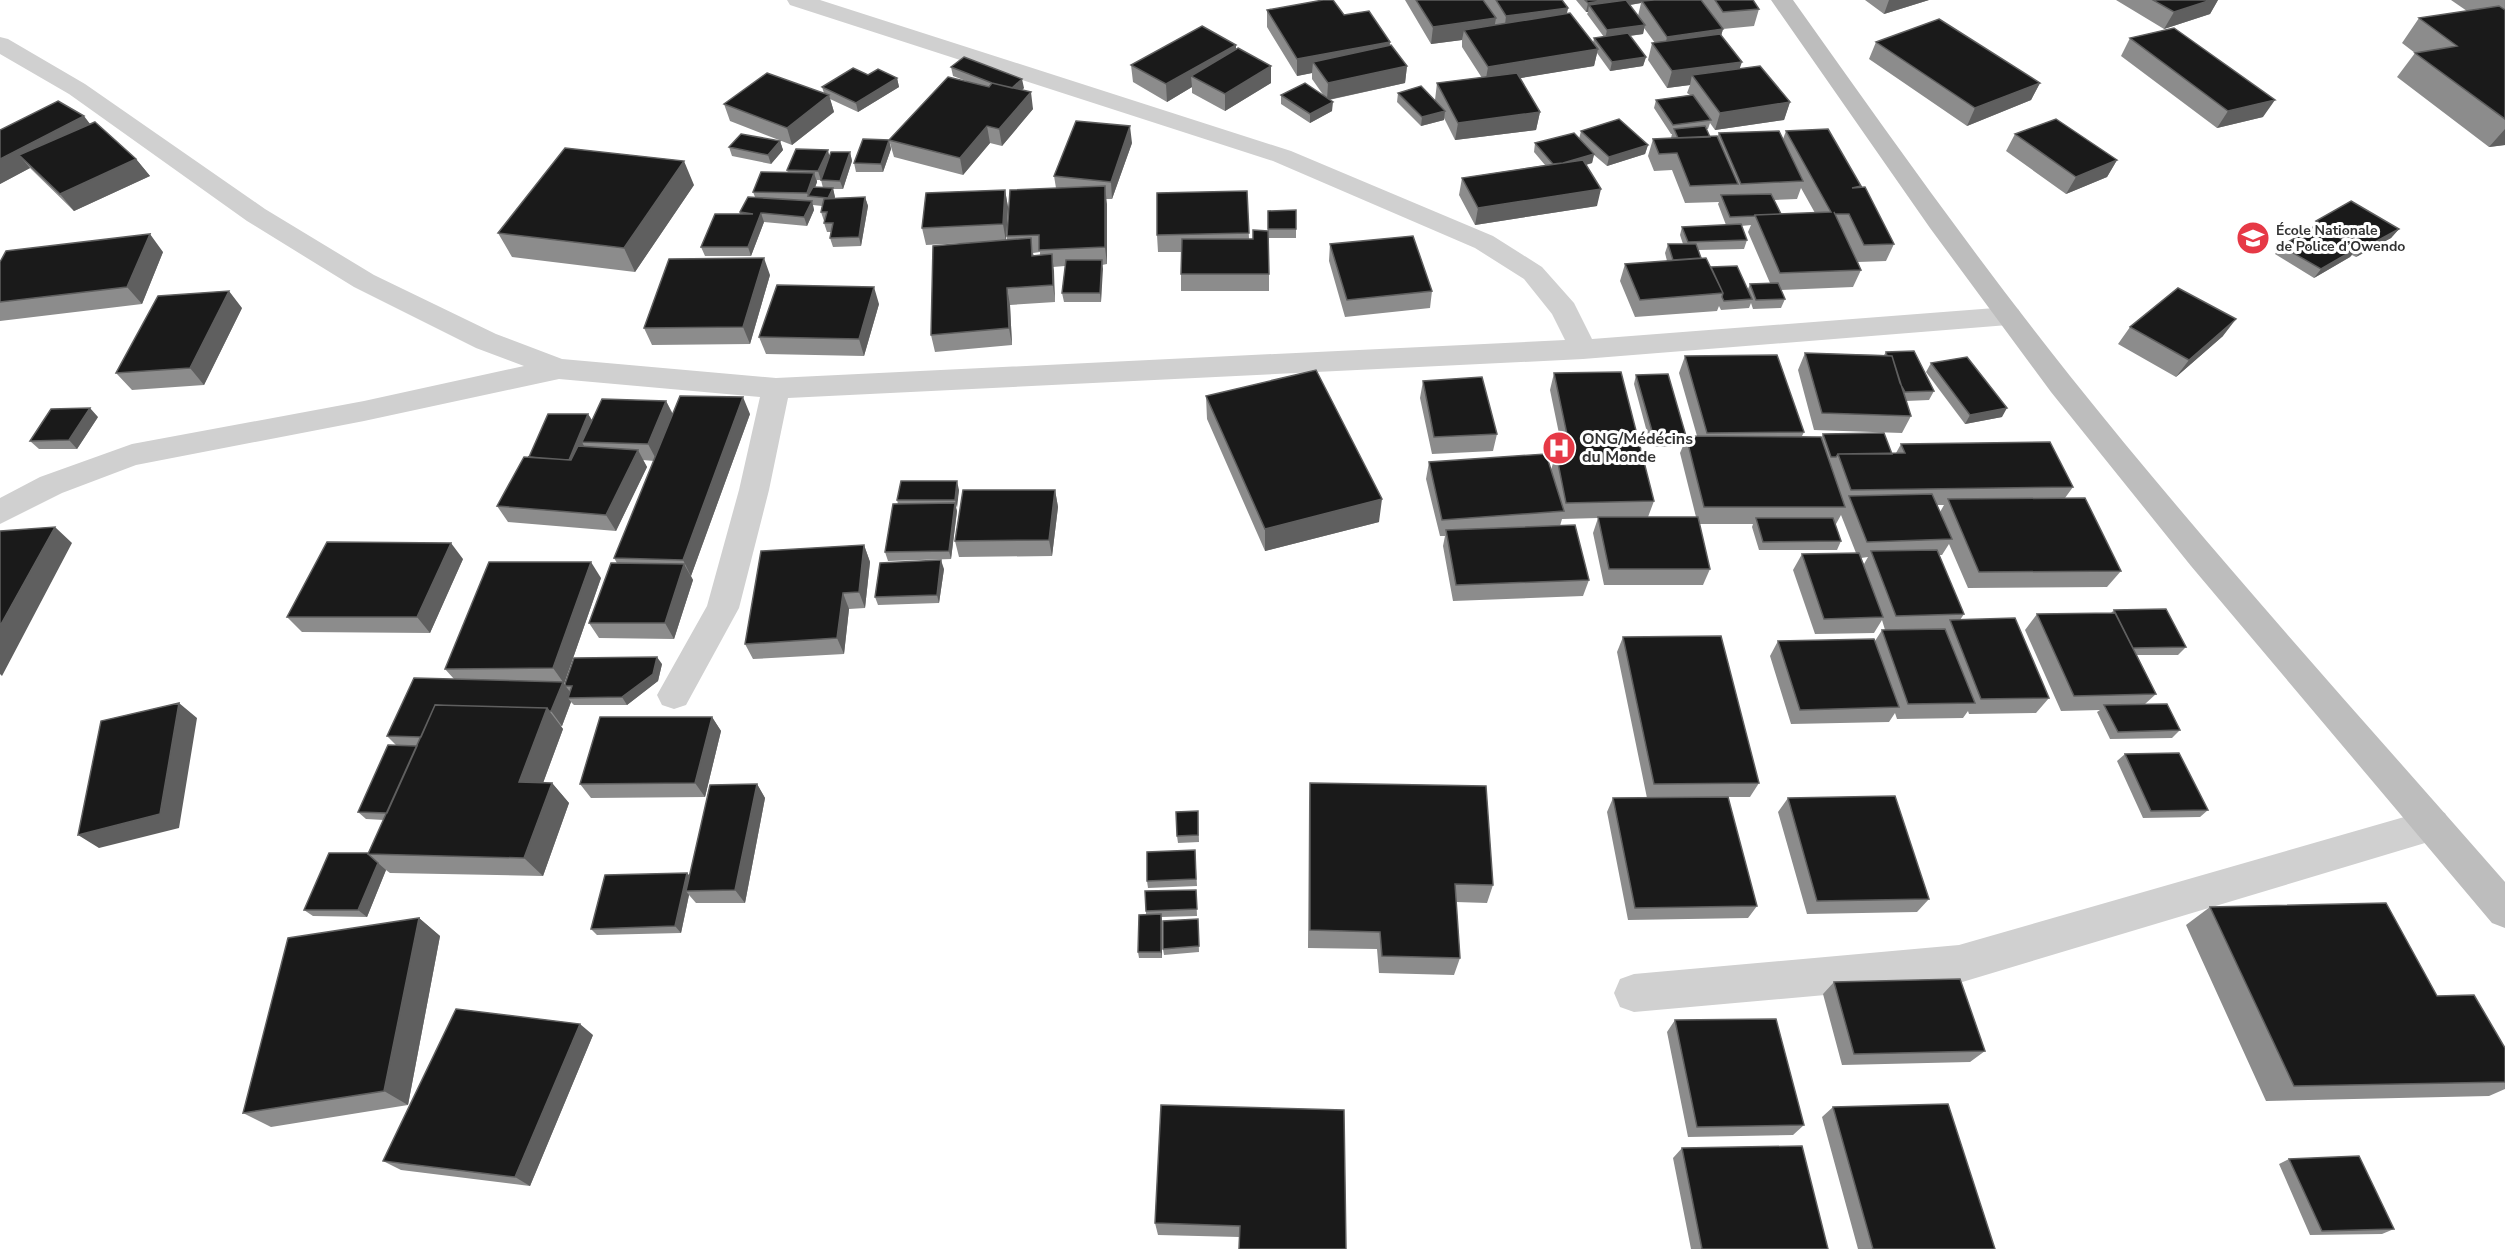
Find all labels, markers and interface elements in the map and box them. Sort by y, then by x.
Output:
school or university icon: École Nationale de Police d’Owendo [2235,220,2271,256]
place label: École Nationale de Police d’Owendo [2276,221,2405,256]
place label: ONG/Médécins du Monde [1582,428,1693,468]
hospital icon: ONG/Médécins du Monde [1541,430,1577,466]

